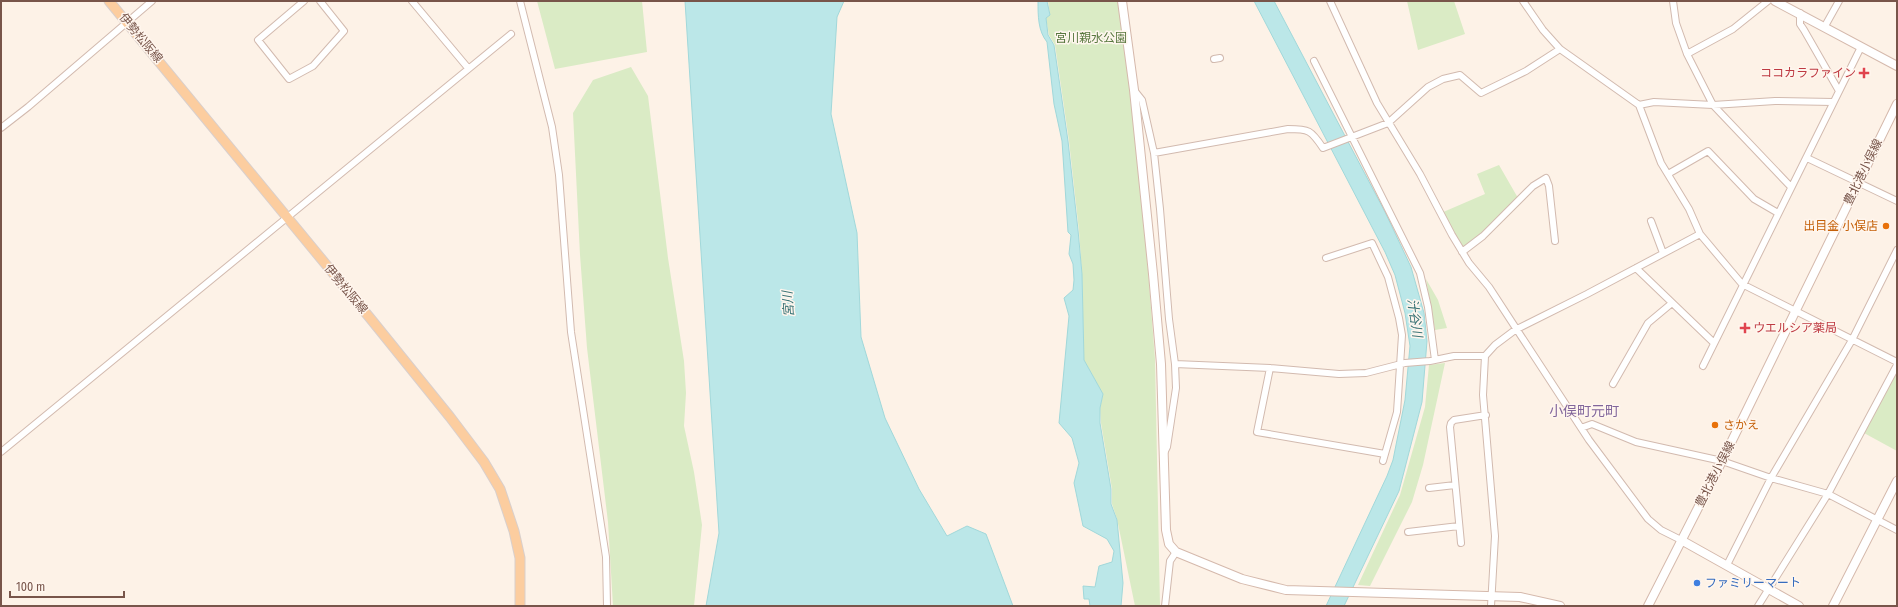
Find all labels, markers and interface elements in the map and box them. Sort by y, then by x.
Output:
street label: 伊勢松阪線 [116,11,166,65]
park label: 宮川親水公園 [1055,31,1127,45]
place label: ココカラファイン [1760,66,1856,80]
marker: ココカラファイン [1859,68,1869,78]
street label: 豊北港小俣線 [1841,137,1885,207]
place label: 出目金 小俣店 [1803,219,1878,233]
marker: 出目金 小俣店 [1881,221,1891,231]
street label: 伊勢松阪線 [321,262,371,316]
water label: 宮川 [779,289,796,317]
water label: 汁谷川 [1405,298,1425,340]
place label: ウエルシア薬局 [1753,321,1837,335]
marker: ウエルシア薬局 [1740,323,1750,333]
district label: 小俣町元町 [1549,403,1619,420]
place label: さかえ [1723,418,1759,432]
marker: さかえ [1710,420,1720,430]
street label: 豊北港小俣線 [1692,439,1738,509]
scale bar [10,573,124,599]
place label: ファミリーマート [1705,576,1801,590]
marker: ファミリーマート [1692,578,1702,588]
text: 100 m [16,580,45,594]

